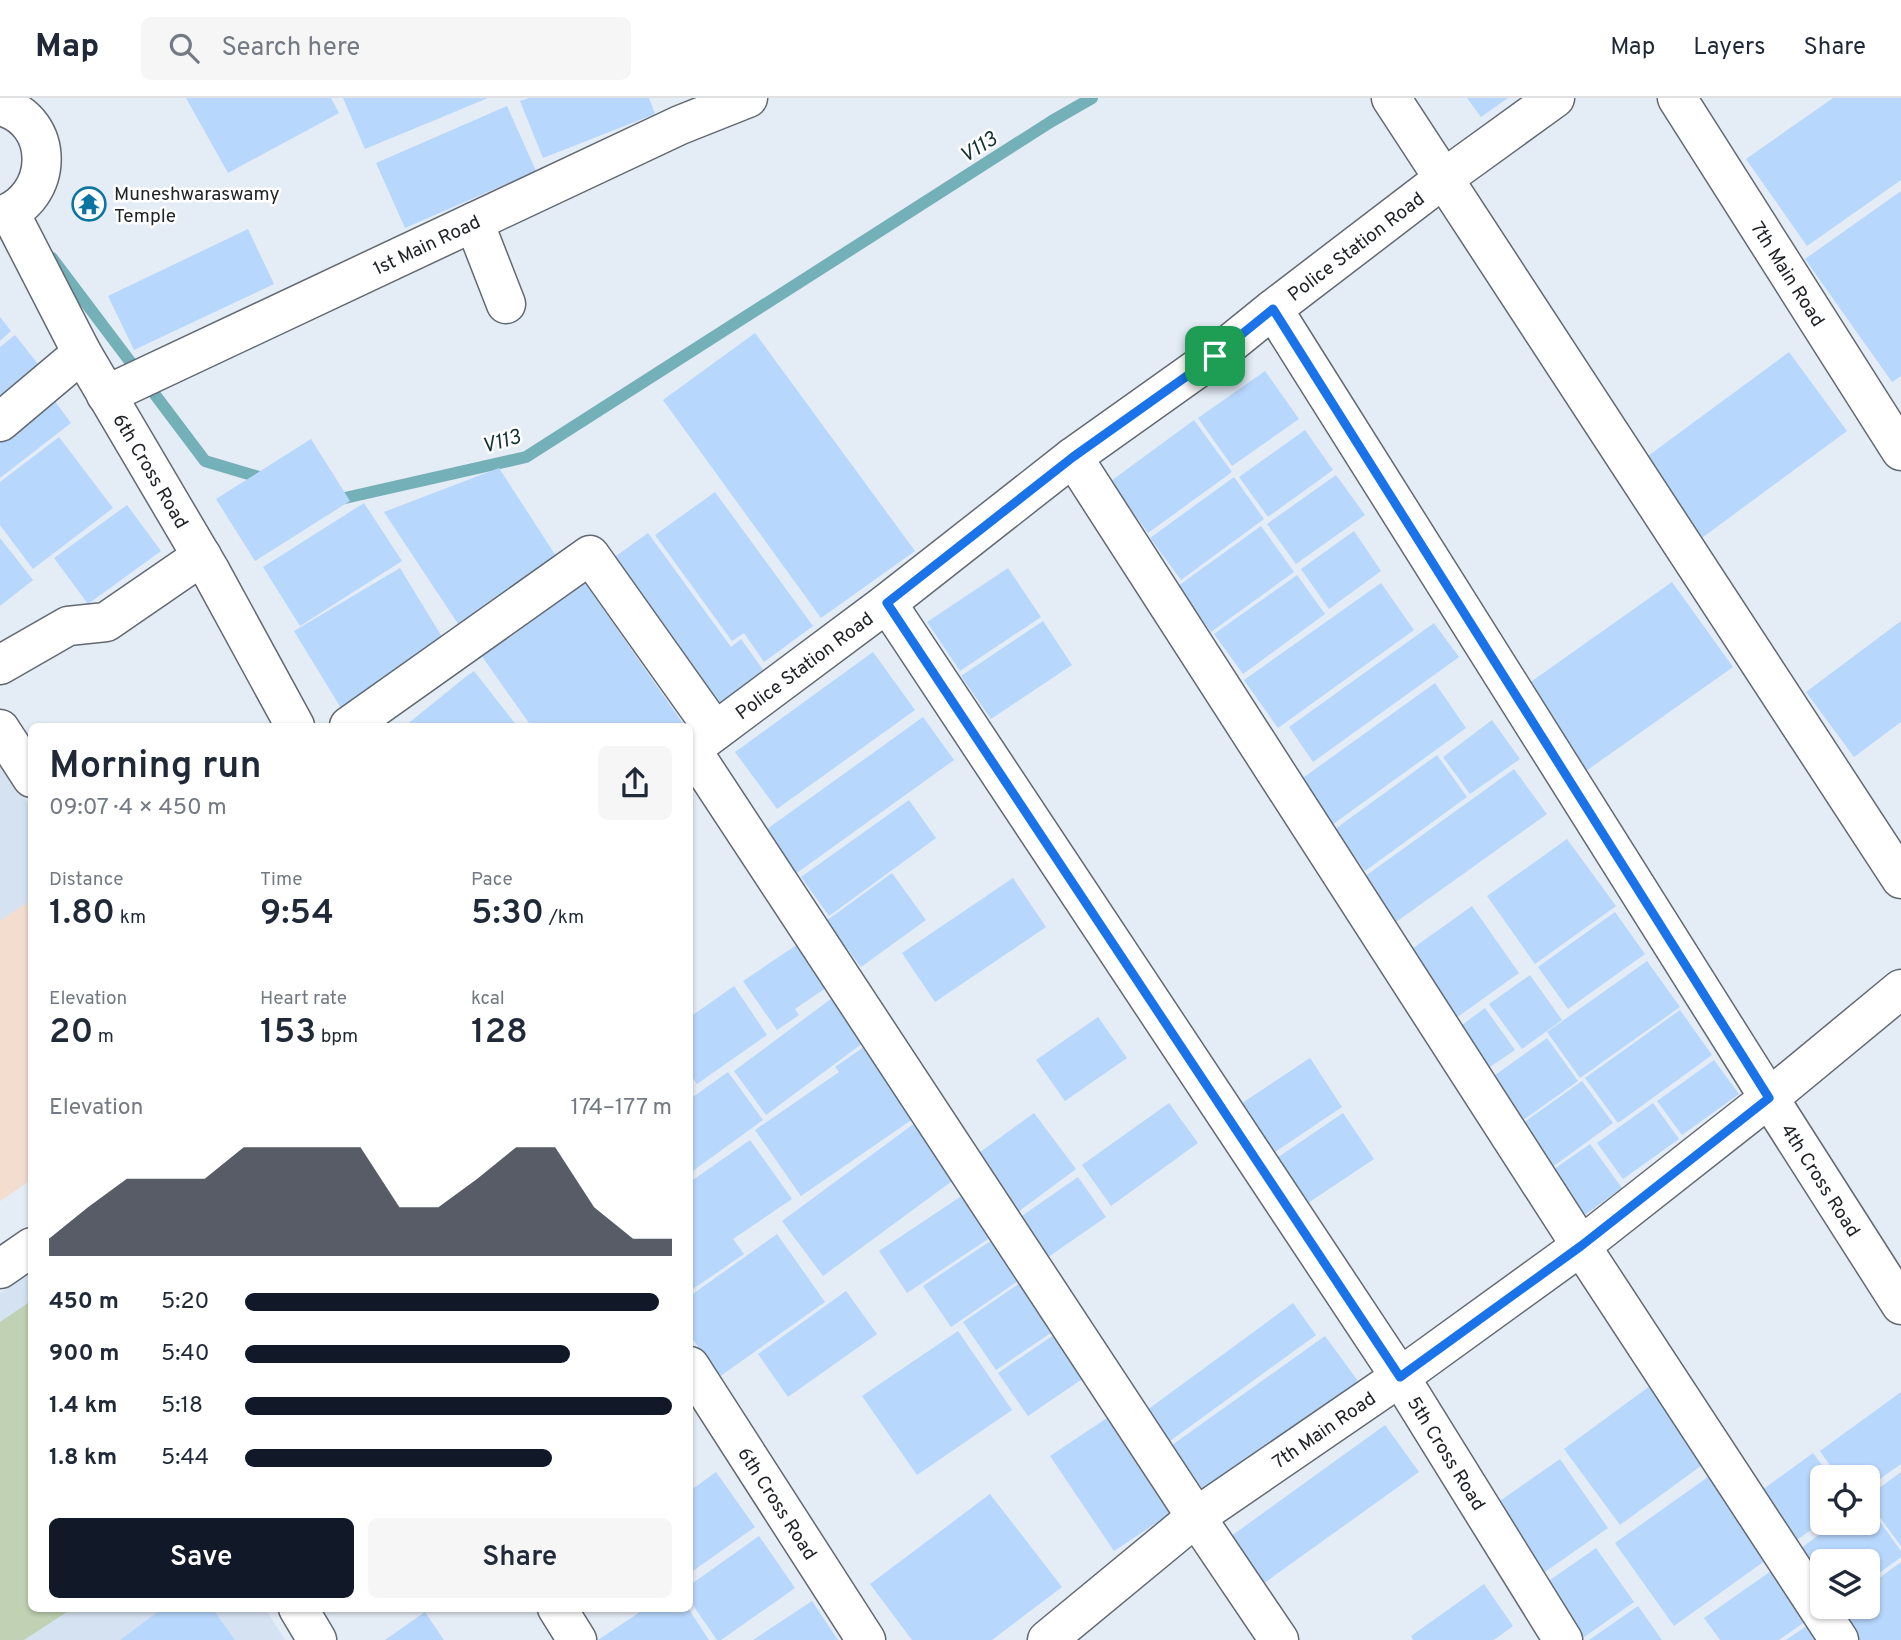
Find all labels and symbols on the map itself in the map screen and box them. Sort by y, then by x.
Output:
water label: V113 [955,126,1003,170]
place label: Muneshwaraswamy Temple [114,183,280,229]
temple icon: Muneshwaraswamy Temple [70,185,108,223]
street label: Police Station Road [1283,188,1430,307]
street label: 1st Main Road [370,211,485,282]
street label: 7th Main Road [1744,218,1829,332]
pin [1185,326,1245,386]
street label: 6th Cross Road [106,410,193,533]
water label: V113 [479,424,525,461]
street label: Police Station Road [731,607,879,726]
street label: 4th Cross Road [1774,1120,1864,1242]
street label: 7th Main Road [1268,1387,1381,1475]
street label: 5th Cross Road [1401,1393,1490,1516]
street label: 6th Cross Road [731,1443,821,1565]

